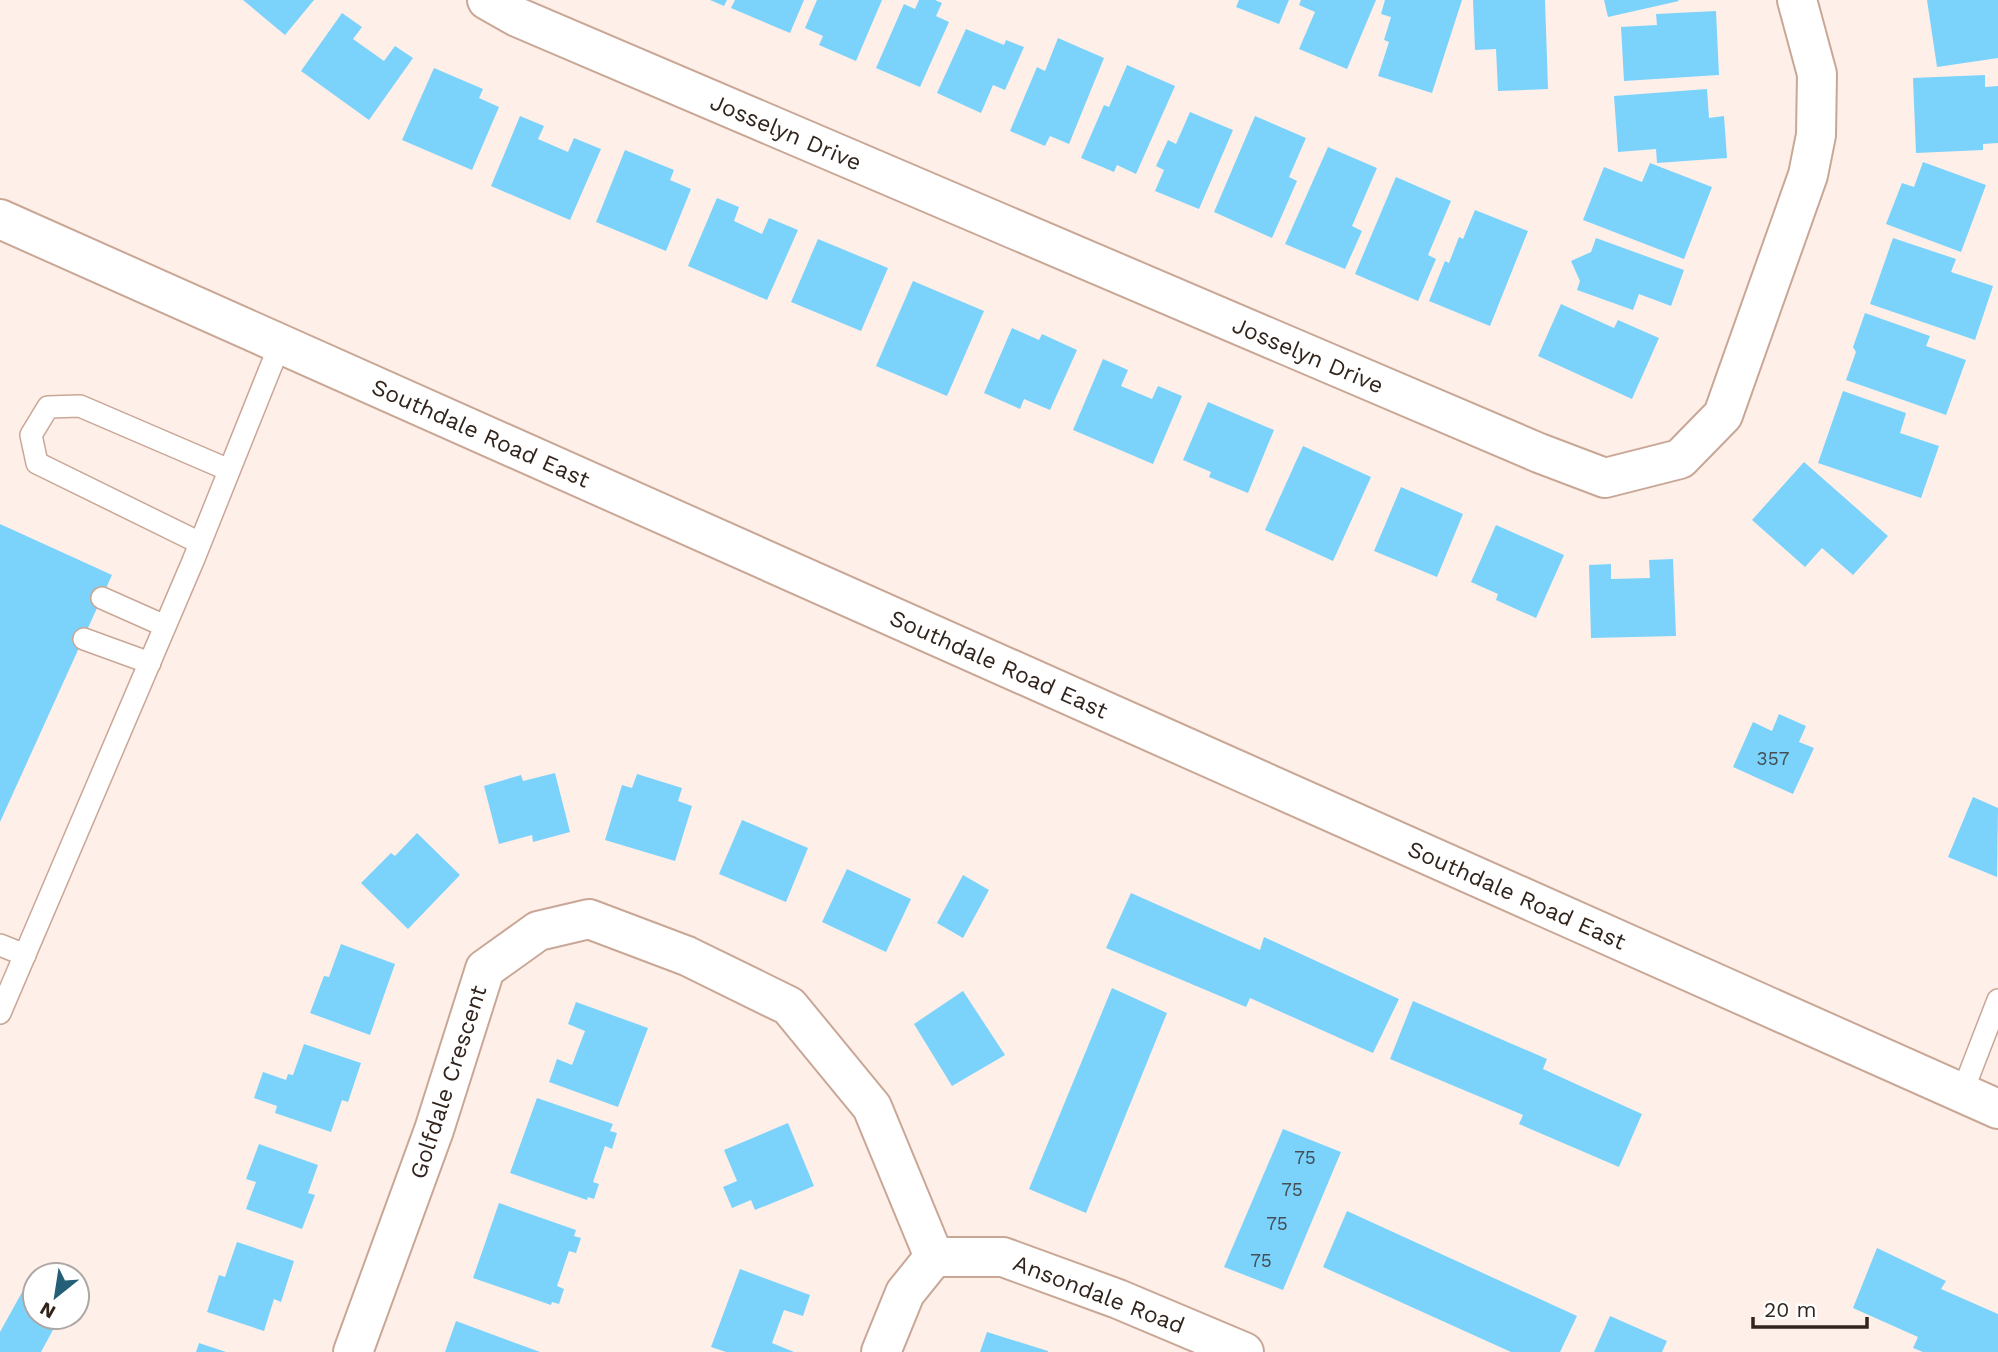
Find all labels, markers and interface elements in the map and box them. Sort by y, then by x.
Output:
street label: Josselyn Drive [706,88,866,176]
street label: Josselyn Drive [1228,311,1388,399]
street label: Southdale Road East [368,373,594,494]
street label: Southdale Road East [886,604,1112,725]
house number: 357 [1757,747,1789,770]
street label: Southdale Road East [1404,835,1630,956]
street label: Golfdale Crescent [404,982,493,1182]
house number: 75 [1294,1146,1316,1169]
house number: 75 [1281,1178,1303,1201]
house number: 75 [1266,1212,1288,1235]
street label: Ansondale Road [1009,1249,1188,1340]
house number: 75 [1250,1249,1272,1272]
north arrow [21,1261,91,1331]
scale bar [1753,1286,1867,1330]
text: N [36,1297,60,1324]
text: 20 m [1764,1297,1816,1322]

